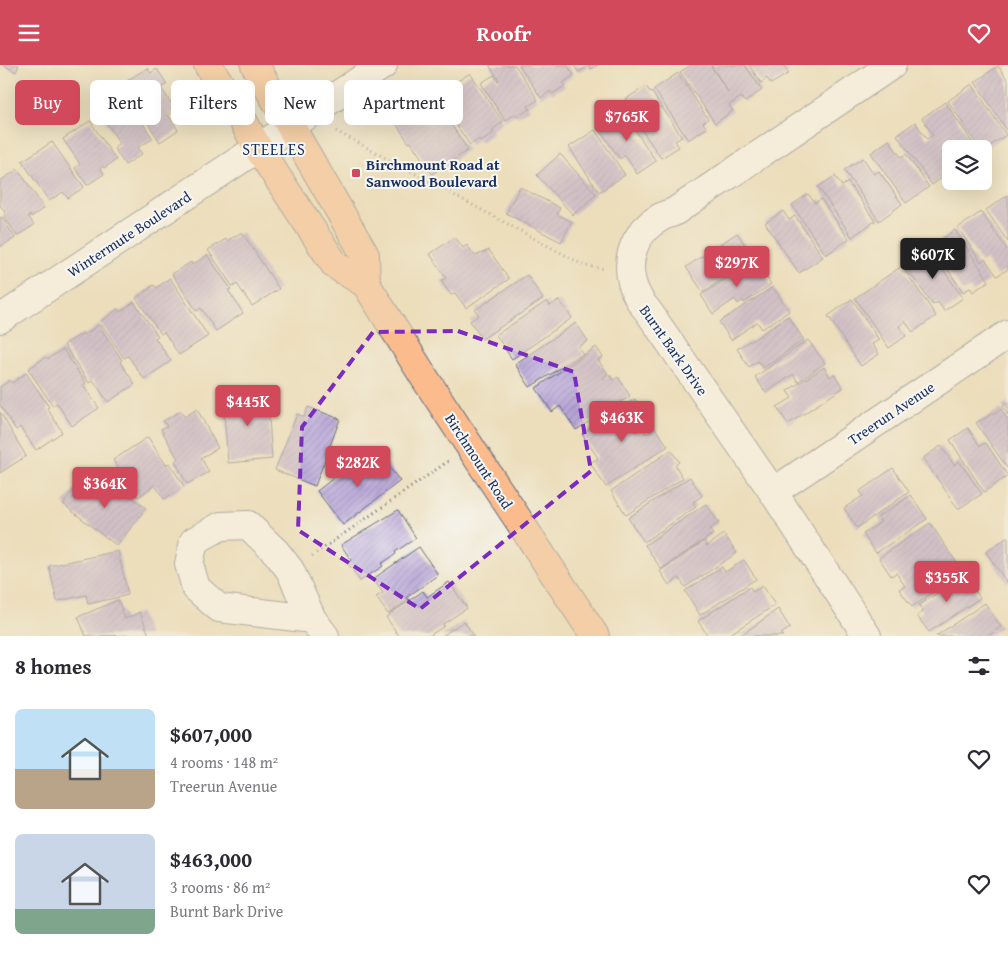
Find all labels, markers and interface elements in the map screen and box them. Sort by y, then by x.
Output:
text: Roofr [477,17,531,49]
icon: menu [15,19,43,47]
icon: heart [965,19,993,47]
chip: Buy [15,80,80,125]
chip: Rent [90,80,161,125]
chip: Filters [171,80,255,125]
chip: New [265,80,334,125]
chip: Apartment [344,80,463,125]
pin: $765K [592,99,662,142]
text: $765K [605,104,649,128]
district label: STEELES [242,137,306,161]
map controls [942,140,992,190]
button: layers [942,140,992,190]
place label: Birchmount Road at Sanwood Boulevard [366,154,500,192]
marker: Birchmount Road at Sanwood Boulevard [350,167,362,179]
street label: Wintermute Boulevard [63,186,195,282]
pin: $607K [898,237,968,280]
text: $607K [911,242,955,266]
pin: $297K [702,245,772,288]
text: $297K [715,250,759,274]
street label: Burnt Bark Drive [635,300,713,400]
street label: Treerun Avenue [843,376,939,450]
pin: $445K [213,385,283,427]
text: $445K [226,389,270,413]
pin: $463K [587,401,657,443]
text: $463K [600,405,644,429]
street label: Birchmount Road [440,409,518,513]
pin: $282K [323,445,393,488]
text: $282K [336,450,380,474]
pin: $364K [70,467,140,509]
text: $364K [83,471,127,495]
pin: $355K [912,561,982,603]
text: $355K [925,565,969,589]
text: 8 homes [15,651,91,682]
icon: filters [965,652,993,680]
text: $607,000 [170,719,252,750]
icon: home [55,729,115,789]
icon: heart [965,745,993,773]
text: 4 rooms · 148 m² [170,750,278,774]
text: Treerun Avenue [170,774,277,798]
text: $463,000 [170,844,252,875]
icon: home [55,854,115,914]
icon: heart [965,870,993,898]
text: 3 rooms · 86 m² [170,875,270,899]
text: Burnt Bark Drive [170,899,283,923]

